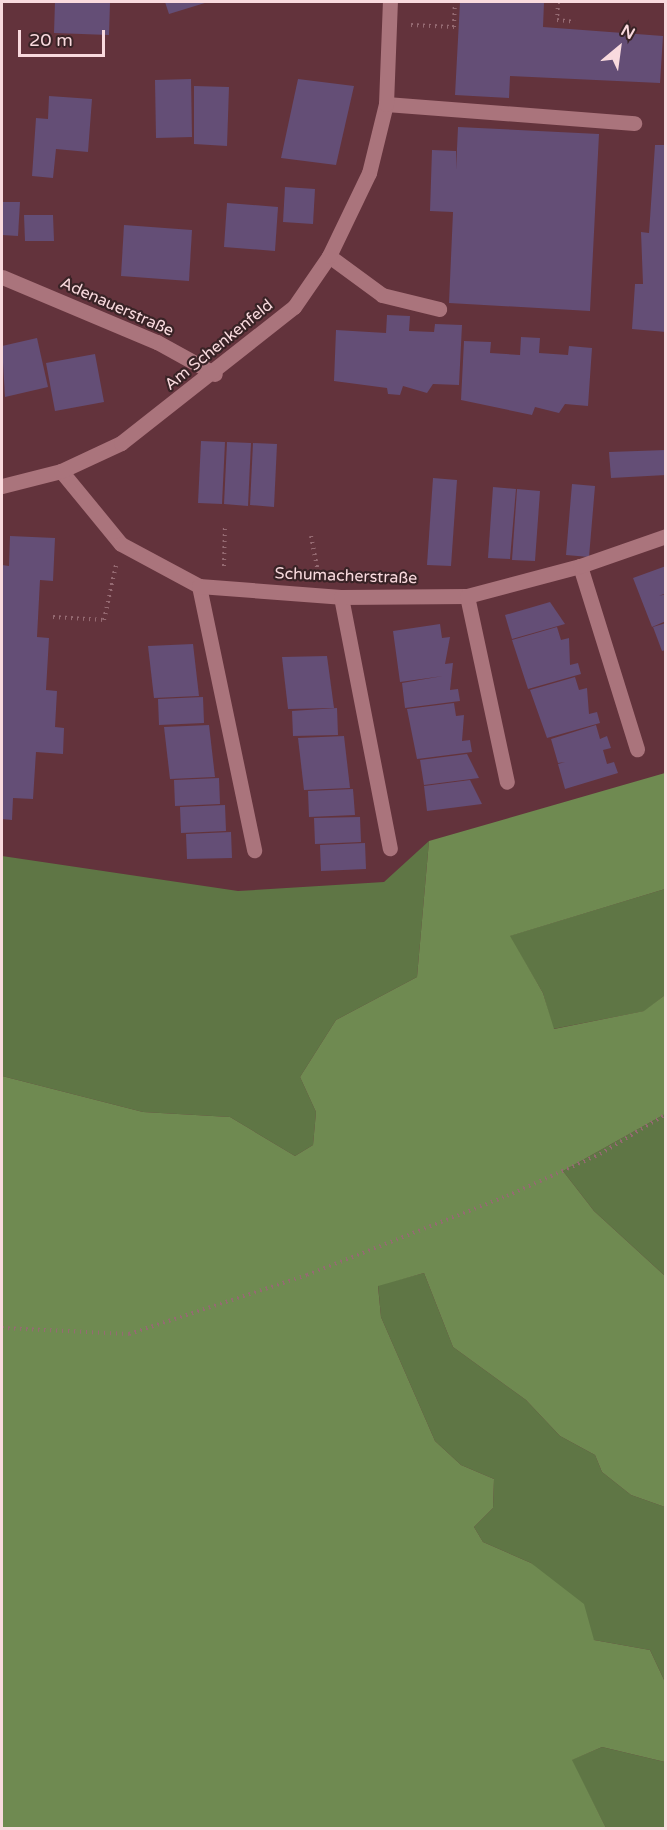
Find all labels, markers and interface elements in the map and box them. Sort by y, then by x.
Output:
scale bar [21,18,108,56]
north arrow [589,18,649,78]
text: N [617,20,638,44]
text: 20 m [29,29,73,51]
street label: Adenauerstraße [57,273,177,341]
street label: Am Schenkenfeld [161,296,277,394]
street label: Schumacherstraße [274,564,418,588]

